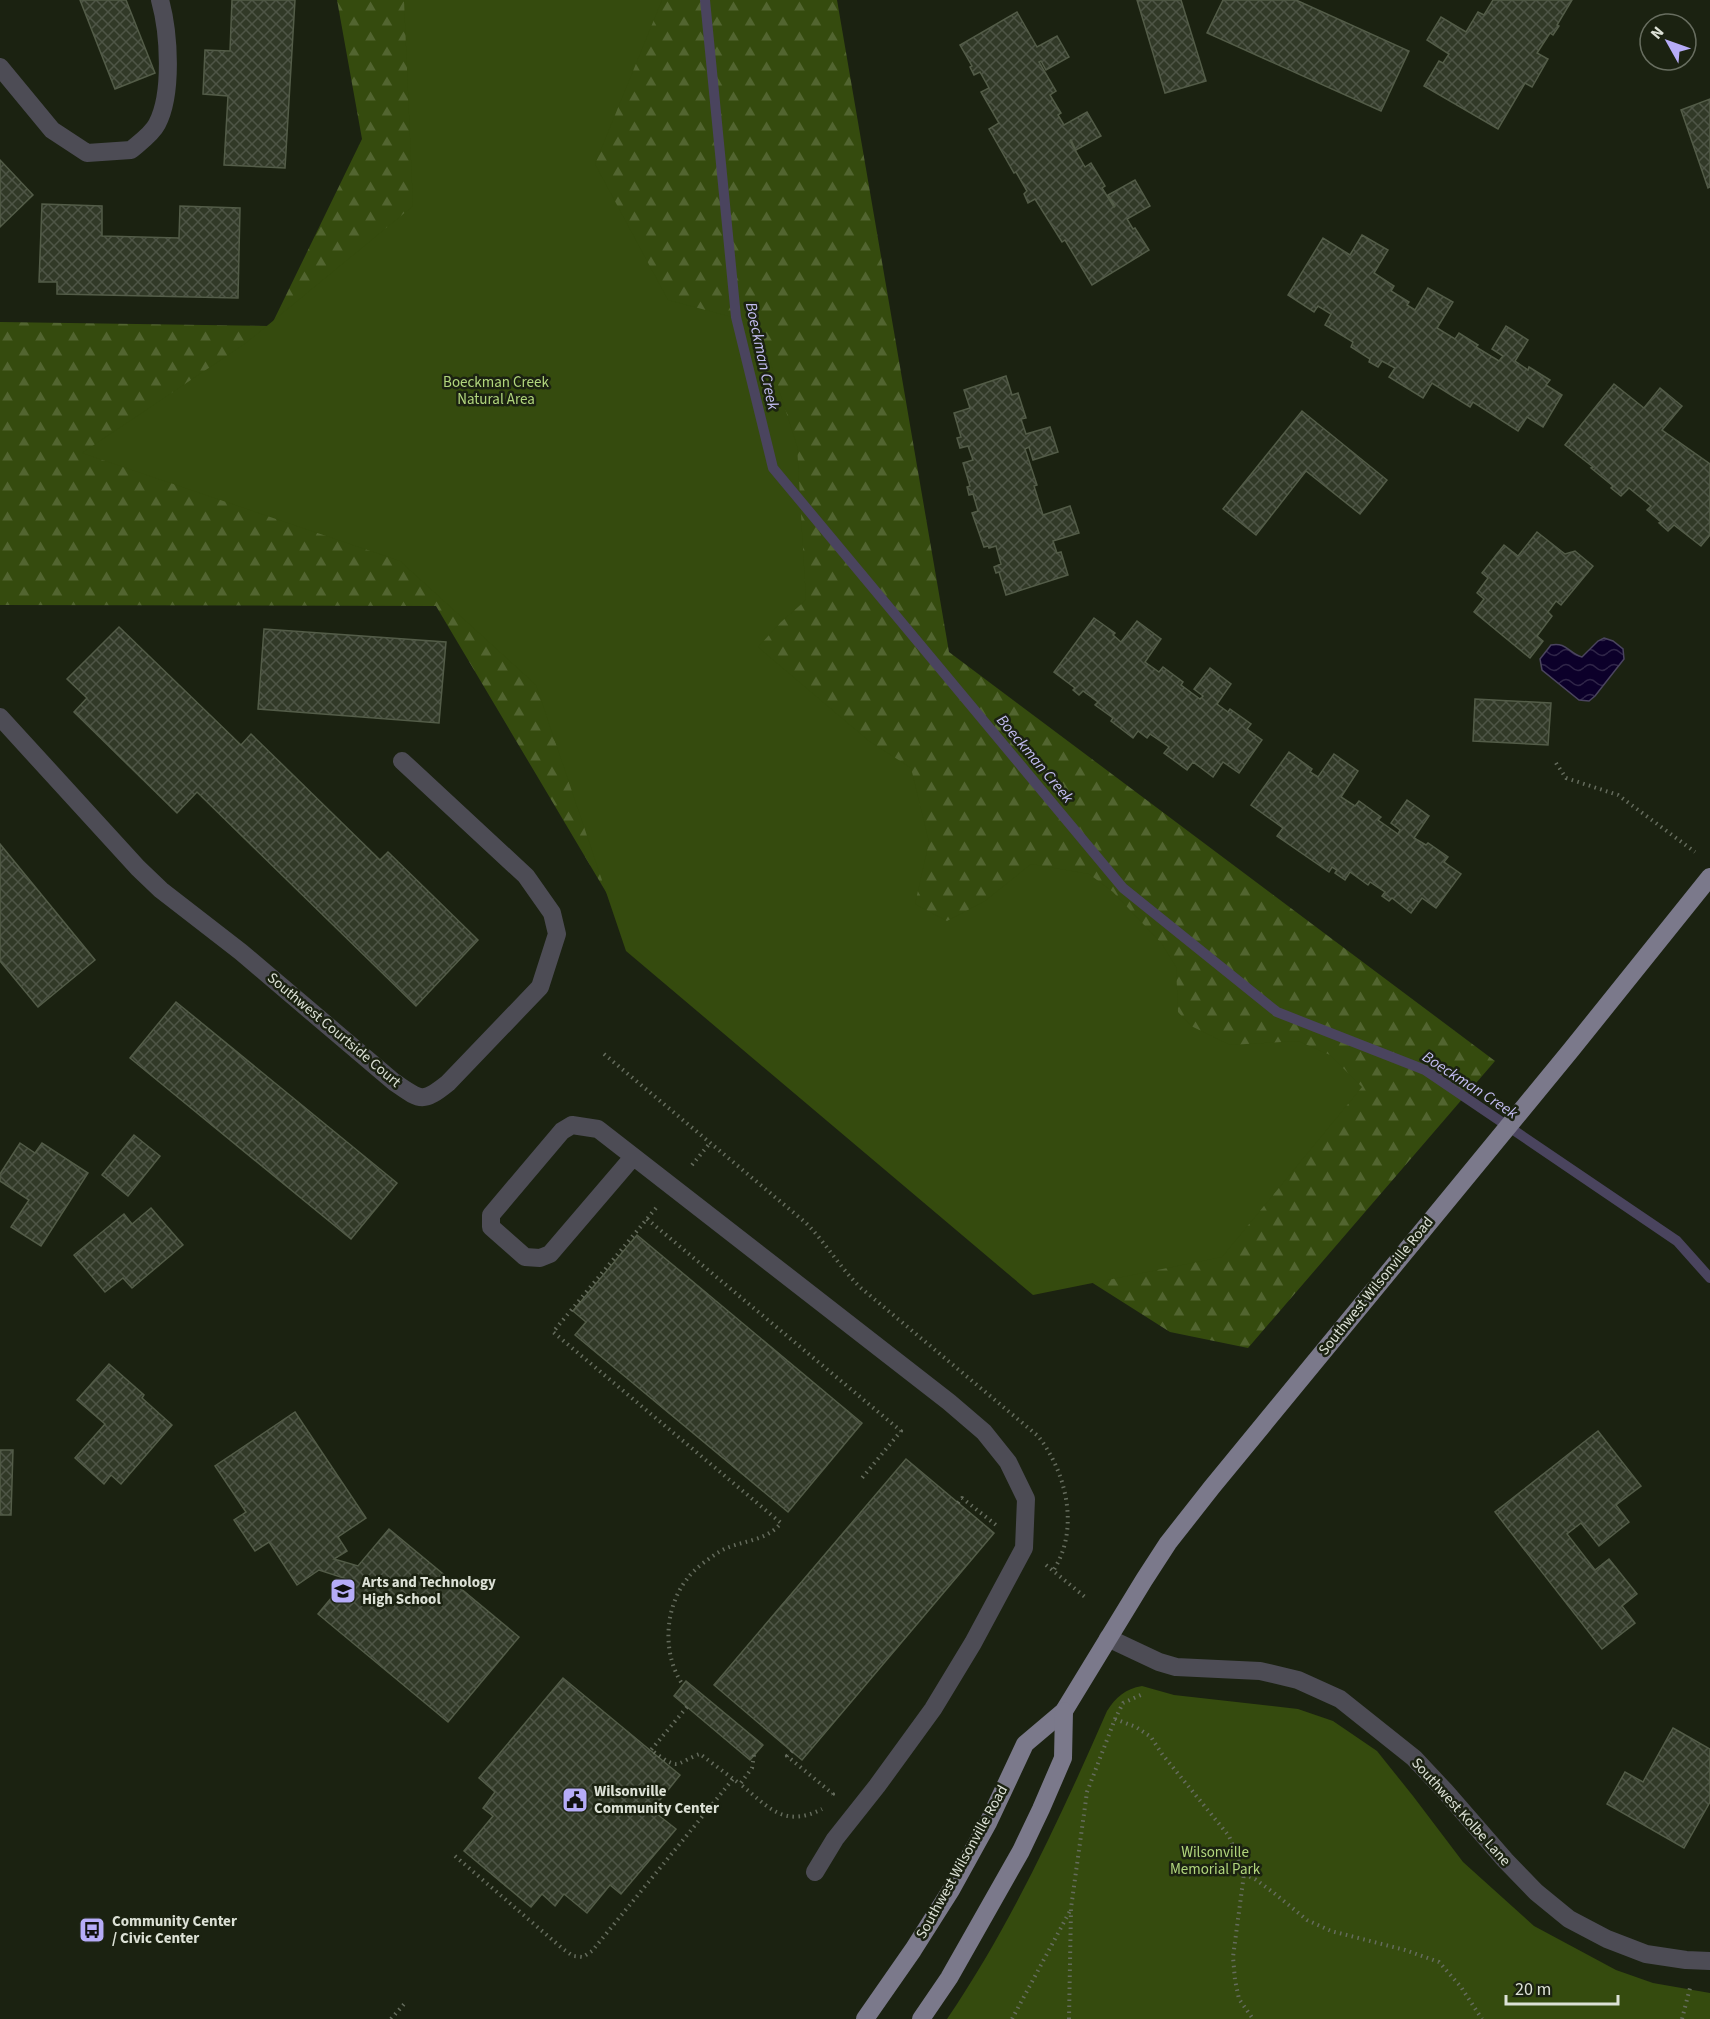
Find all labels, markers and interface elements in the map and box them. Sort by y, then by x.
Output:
north arrow [1638,12,1698,72]
text: N [1645,22,1669,44]
water label: Boeckman Creek [740,300,784,412]
park label: Boeckman Creek Natural Area [443,372,549,410]
water label: Boeckman Creek [991,710,1079,808]
street label: Southwest Courtside Court [263,968,405,1092]
water label: Boeckman Creek [1418,1046,1522,1124]
street label: Southwest Wilsonville Road [1314,1212,1438,1360]
place label: Arts and Technology High School [361,1572,496,1610]
school or university icon: Arts and Technology High School [328,1576,358,1606]
street label: Southwest Kolbe Lane [1407,1753,1515,1871]
place label: Wilsonville Community Center [594,1781,719,1819]
street label: Southwest Wilsonville Road [911,1781,1013,1943]
public building icon: Wilsonville Community Center [560,1785,590,1815]
park label: Wilsonville Memorial Park [1170,1842,1261,1880]
place label: Community Center / Civic Center [112,1911,237,1949]
bus stop icon: Community Center / Civic Center [77,1915,107,1945]
scale bar [1506,1968,1618,2006]
text: 20 m [1515,1977,1551,2002]

